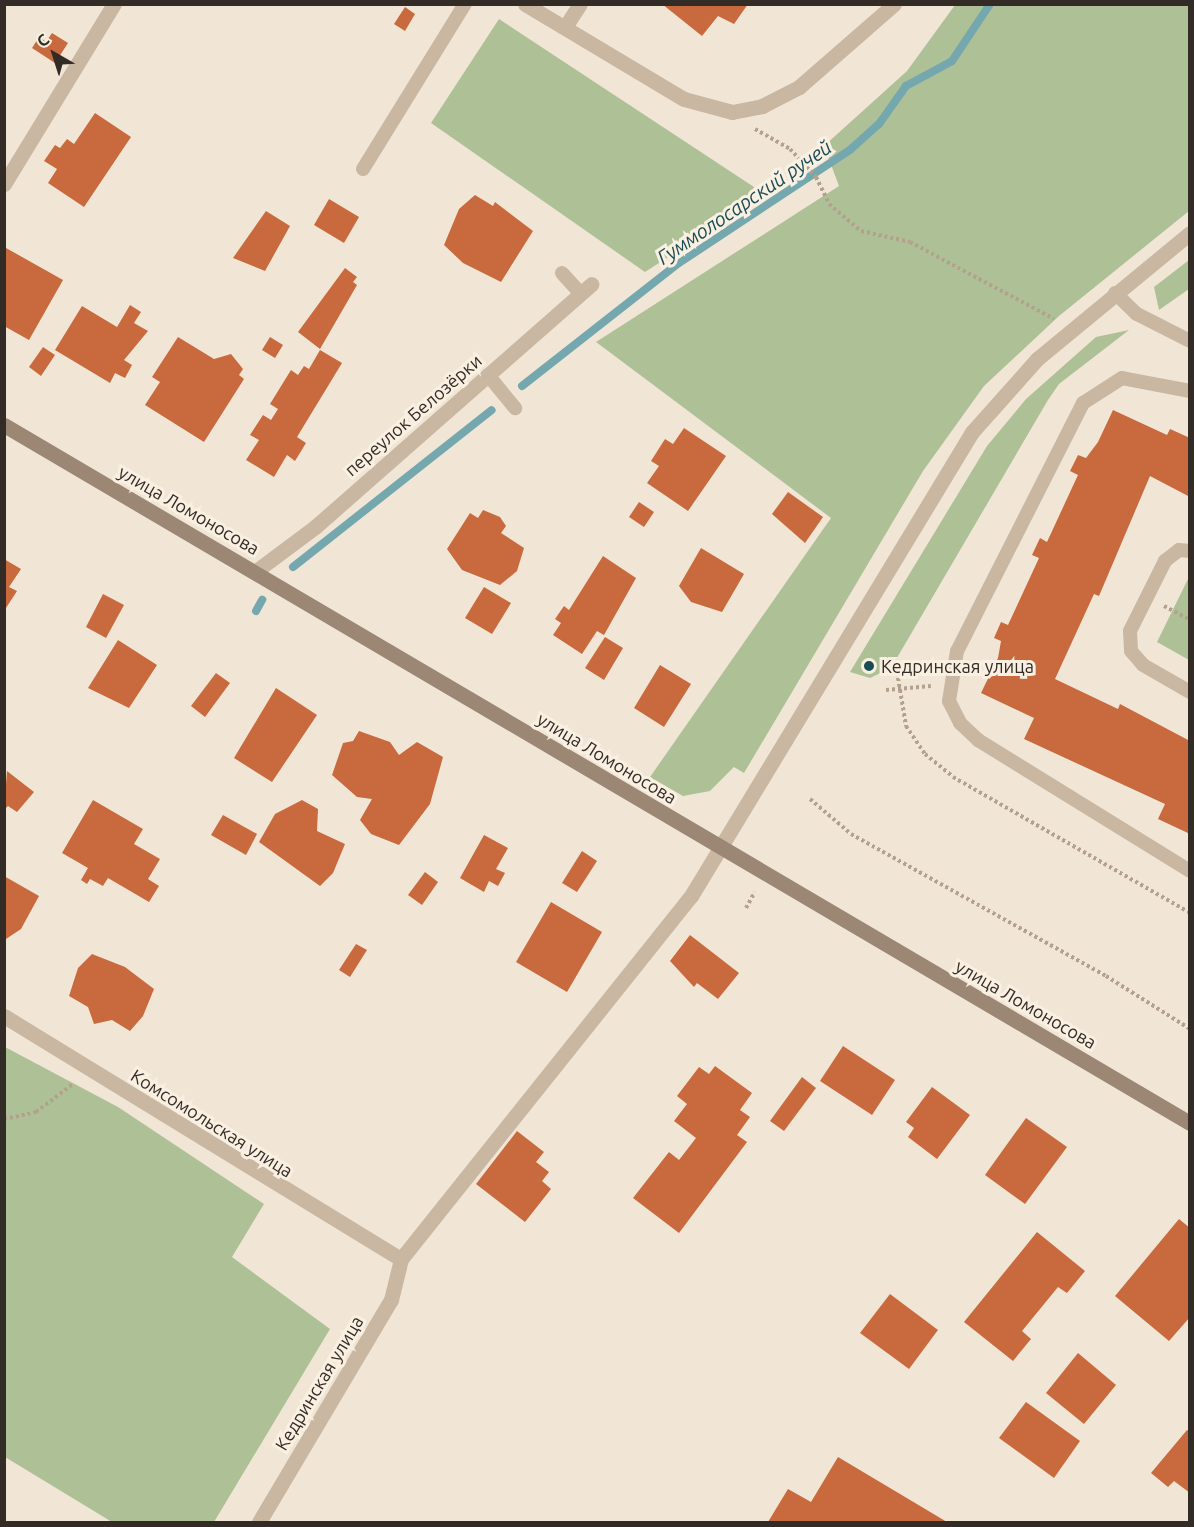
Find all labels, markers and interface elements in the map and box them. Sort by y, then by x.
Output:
north arrow [24,24,84,84]
text: С [33,30,52,50]
water label: Гуммолосарский ручей [652,135,836,269]
street label: переулок Белозёрки [340,350,486,480]
street label: улица Ломоносова [115,461,263,559]
place label: Кедринская улица [881,655,1034,677]
marker: Кедринская улица [862,659,876,673]
street label: улица Ломоносова [533,708,681,808]
street label: улица Ломоносова [952,955,1100,1053]
street label: Комсомольская улица [127,1064,297,1182]
street label: Кедринская улица [270,1312,368,1454]

